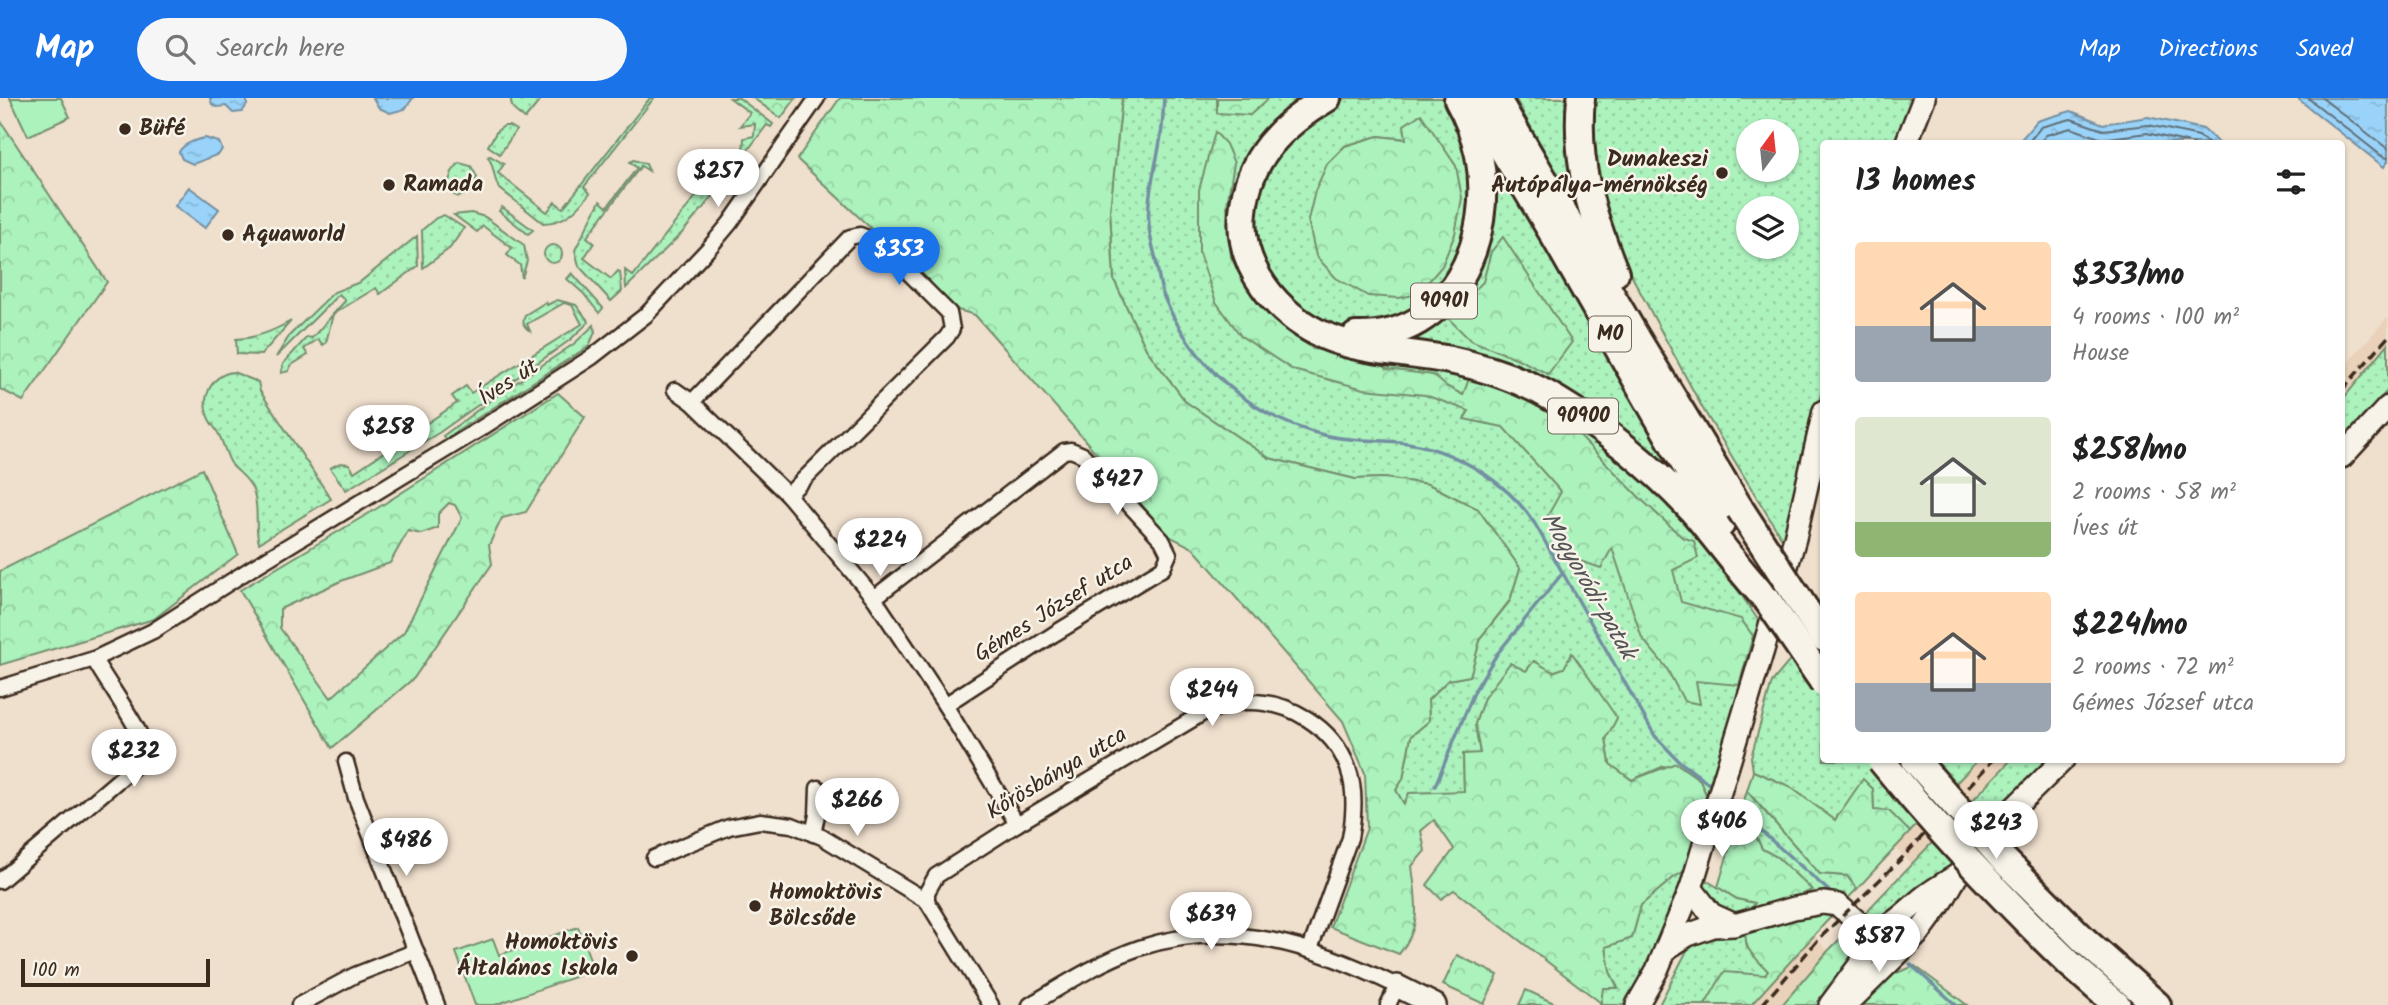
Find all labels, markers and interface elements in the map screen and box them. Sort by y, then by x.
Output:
search box [137,18,627,81]
text: Map [35,23,95,76]
text: Search here [217,28,345,70]
icon: search [161,30,199,68]
text: Map [2079,30,2121,69]
text: Directions [2159,30,2258,69]
text: Saved [2296,30,2353,69]
place label: Büfé [139,111,186,147]
north arrow [1736,119,1799,182]
map controls [1736,119,1799,259]
marker: Büfé [117,121,133,137]
place label: Dunakeszi Autópálya-mérnökség [1491,142,1709,204]
pin: $257 [677,150,759,209]
text: $257 [693,154,743,190]
text: 13 homes [1855,158,1976,206]
icon: filters [2272,163,2310,201]
marker: Dunakeszi Autópálya-mérnökség [1714,165,1730,181]
place label: Ramada [403,167,484,203]
marker: Ramada [381,177,397,193]
button: layers [1736,196,1799,259]
place label: Aquaworld [242,217,346,253]
marker: Aquaworld [220,227,236,243]
pin: $353 [858,228,940,287]
text: $353 [874,232,924,268]
text: $353/mo [2072,252,2184,300]
icon: home [1911,270,1995,354]
road number: 90901 [1411,284,1477,318]
text: 4 rooms · 100 m² [2072,300,2239,336]
road number: M0 [1589,316,1631,352]
text: House [2072,336,2129,372]
street label: Íves út [471,349,547,416]
road number: 90900 [1548,398,1618,434]
pin: $258 [347,406,429,465]
text: $258 [362,410,414,446]
text: $258/mo [2072,427,2187,475]
icon: home [1911,445,1995,529]
pin: $427 [1076,458,1158,517]
text: $427 [1092,462,1142,498]
text: 2 rooms · 58 m² [2072,475,2236,511]
water label: Mogyoródi-patak [1530,505,1648,671]
text: Íves út [2072,511,2138,547]
pin: $224 [839,518,921,578]
text: $224 [854,523,906,559]
street label: Gémes József utca [967,545,1141,673]
text: $224/mo [2072,602,2188,650]
icon: home [1911,620,1995,704]
text: 2 rooms · 72 m² [2072,650,2234,686]
pin: $244 [1171,668,1253,728]
text: $244 [1186,673,1238,709]
text: Gémes József utca [2072,686,2254,722]
street label: Kőrösbánya utca [980,718,1134,830]
pin: $232 [93,730,175,789]
text: $232 [107,734,161,770]
pin: $266 [816,778,898,838]
text: $266 [831,783,883,819]
pin: $406 [1681,800,1763,859]
pin: $243 [1955,802,2037,861]
text: $406 [1697,804,1747,840]
text: $243 [1970,806,2022,842]
pin: $486 [365,818,447,878]
text: $486 [380,823,432,859]
place label: Homoktövis Bölcsőde [769,875,883,937]
pin: $639 [1170,892,1252,952]
text: $639 [1186,897,1236,933]
marker: Homoktövis Bölcsőde [747,898,763,914]
pin: $587 [1838,914,1920,974]
text: $587 [1854,919,1904,955]
place label: Homoktövis Általános Iskola [457,925,618,987]
marker: Homoktövis Általános Iskola [624,948,640,964]
scale bar [21,956,210,988]
text: 100 m [32,956,80,986]

